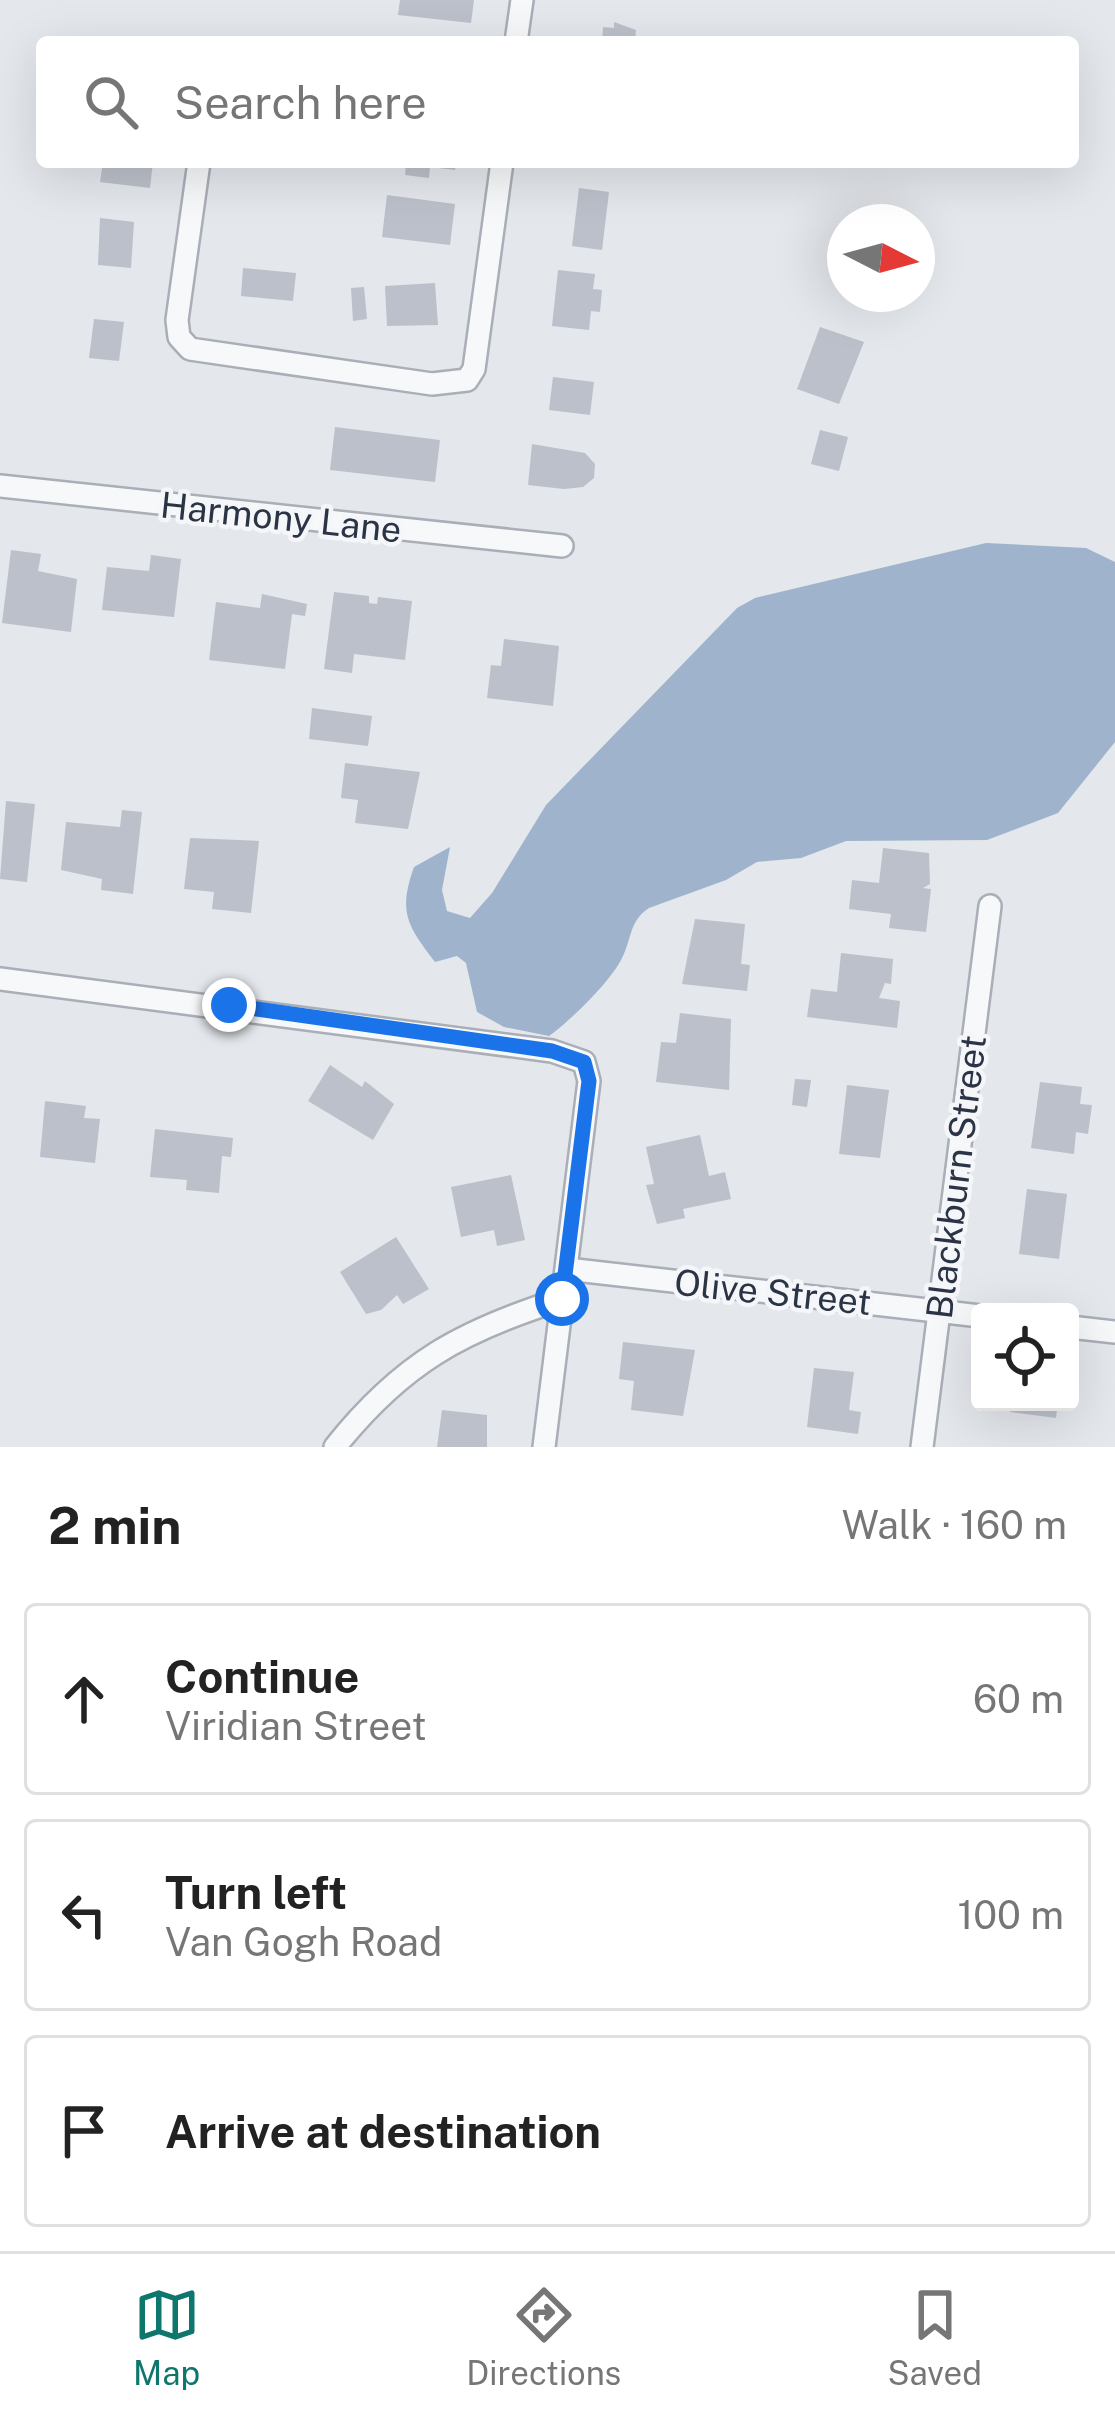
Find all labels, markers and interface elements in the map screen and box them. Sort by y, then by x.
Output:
search box [36,36,1079,168]
icon: search [78,69,144,135]
text: Search here [174,76,427,129]
north arrow [827,204,935,312]
street label: Harmony Lane [158,483,404,551]
route end [202,978,256,1032]
street label: Blackburn Street [918,1033,994,1321]
street label: Olive Street [673,1261,873,1323]
route start [535,1272,589,1326]
map controls [971,1303,1079,1411]
button: locate [971,1303,1079,1411]
text: 2 min [48,1496,182,1555]
text: Walk · 160 m [842,1502,1067,1548]
text: Continue [165,1650,359,1703]
icon: ahead [51,1666,117,1732]
text: 60 m [973,1676,1064,1722]
text: Viridian Street [165,1703,427,1749]
text: Turn left [165,1866,347,1919]
icon: left [51,1882,117,1948]
text: 100 m [957,1892,1064,1938]
text: Van Gogh Road [165,1919,442,1965]
icon: arrive [51,2098,117,2164]
text: Arrive at destination [165,2105,601,2158]
tab: Map [133,2282,200,2392]
tab: Directions [466,2282,621,2392]
tab: Saved [888,2282,982,2392]

